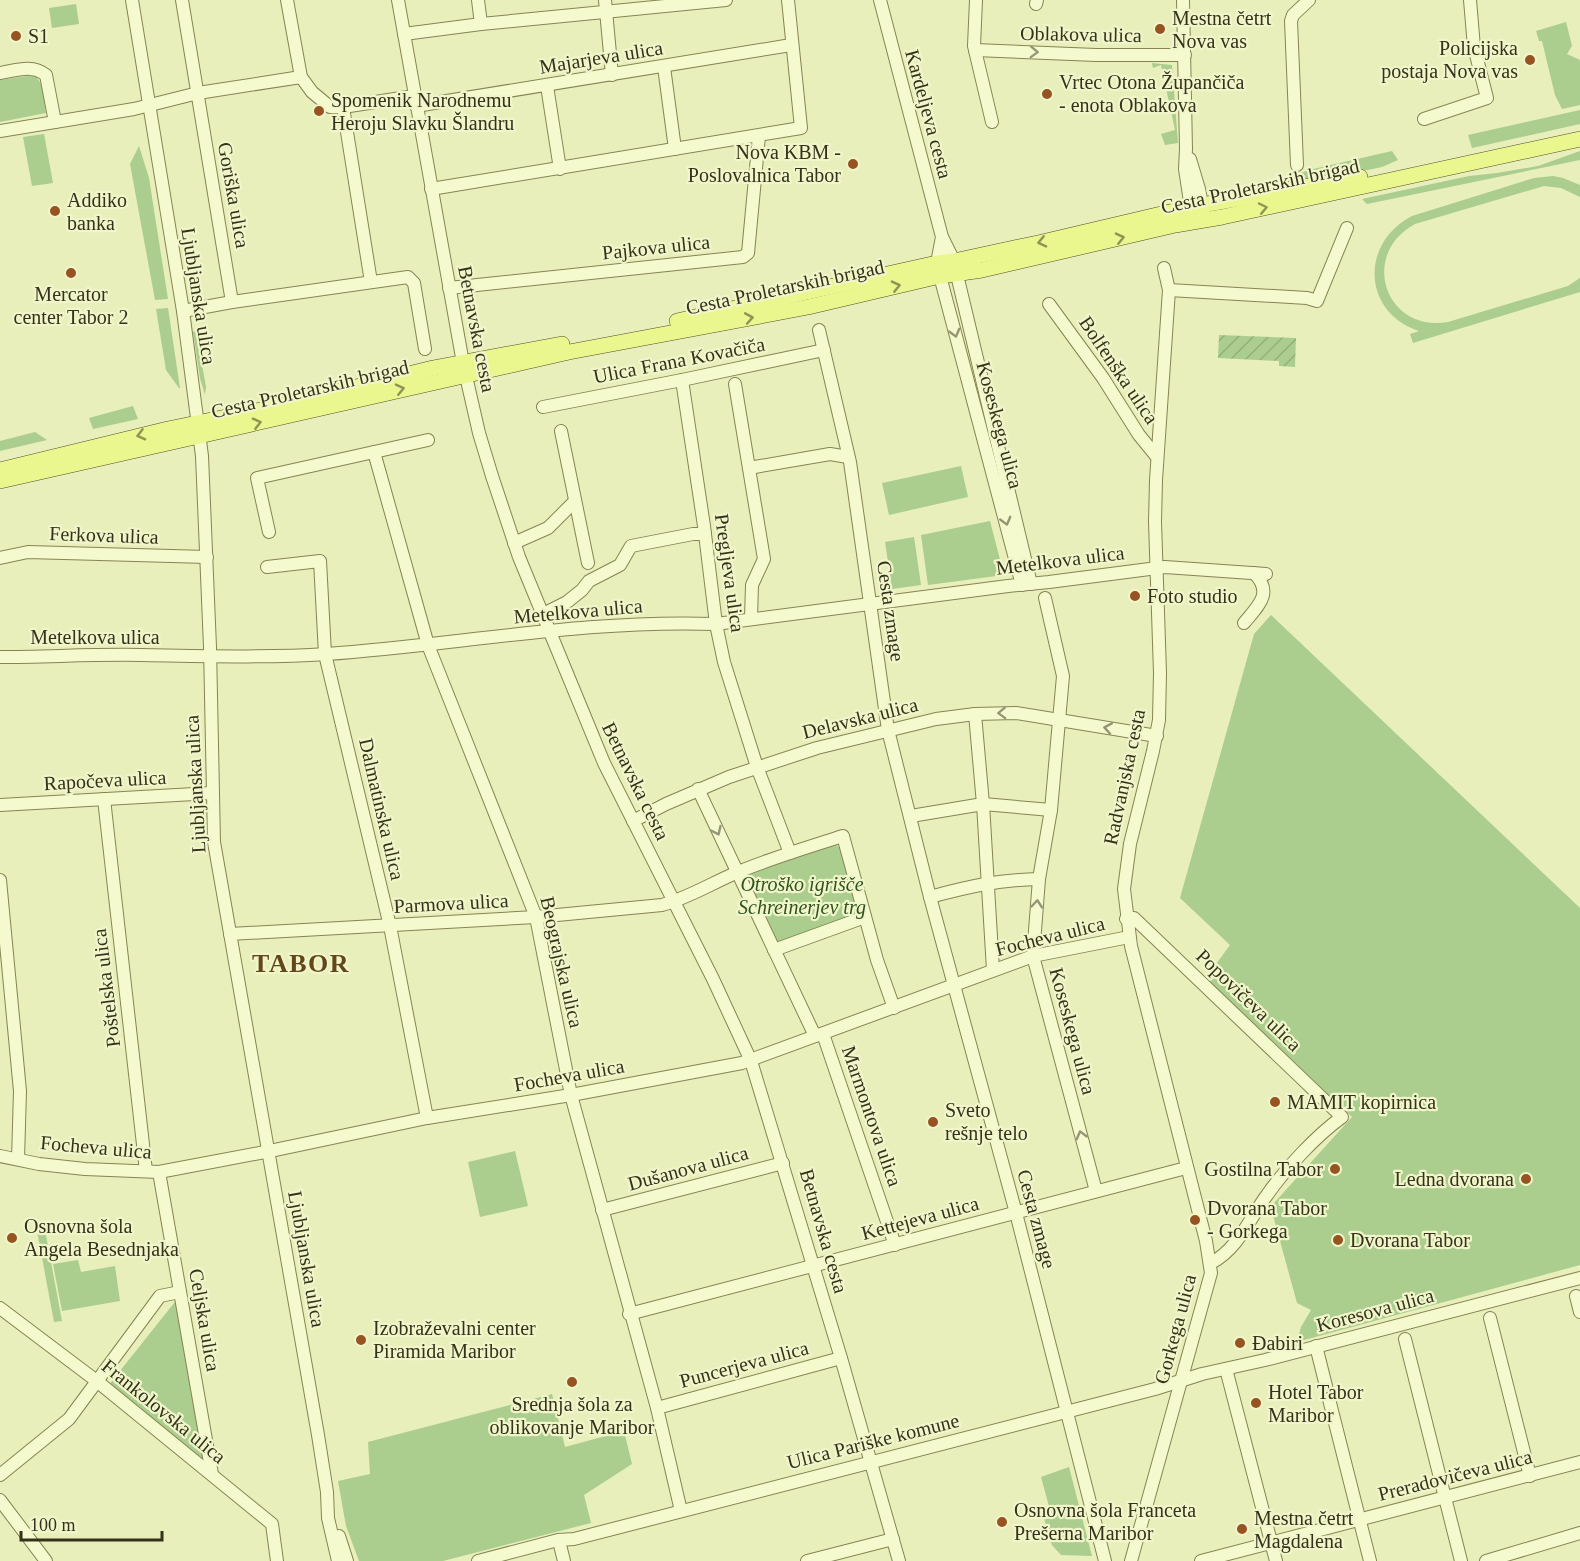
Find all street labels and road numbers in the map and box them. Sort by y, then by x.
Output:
street label: Oblakova ulica [1020,22,1142,46]
street label: Majarjeva ulica [538,36,665,79]
street label: Kardeljeva cesta [900,47,957,181]
street label: Goriška ulica [214,140,254,250]
street label: Cesta Proletarskih brigad [1159,154,1361,219]
street label: Ljubljanska ulica [176,226,221,366]
street label: Pajkova ulica [601,230,711,265]
street label: Cesta Proletarskih brigad [684,255,886,320]
street label: Betnavska cesta [454,264,500,394]
street label: Bolfenška ulica [1075,312,1163,428]
street label: Ulica Frana Kovačiča [591,333,767,387]
street label: Cesta Proletarskih brigad [209,356,411,423]
street label: Koseskega ulica [972,359,1028,491]
street label: Pregljeva ulica [710,512,749,634]
street label: Ferkova ulica [49,522,159,548]
street label: Metelkova ulica [994,541,1126,579]
street label: Cesta zmage [872,559,909,663]
street label: Metelkova ulica [513,594,644,628]
street label: Metelkova ulica [30,626,160,648]
street label: Delavska ulica [800,693,920,743]
street label: Radvanjska cesta [1099,707,1150,847]
street label: Ljubljanska ulica [180,714,211,854]
street label: Betnavska cesta [598,719,674,844]
street label: Dalmatinska ulica [355,736,409,882]
street label: Rapočeva ulica [43,766,167,795]
street label: Parmova ulica [393,889,509,917]
street label: Beograjska ulica [535,894,588,1030]
street label: Focheva ulica [993,912,1107,960]
street label: Poštelska ulica [88,927,124,1049]
street label: Popovičeva ulica [1191,944,1306,1056]
street label: Koseskega ulica [1045,965,1101,1097]
street label: Marmontova ulica [838,1043,906,1189]
street label: Focheva ulica [512,1054,626,1096]
street label: Focheva ulica [39,1131,153,1163]
street label: Dušanova ulica [625,1141,751,1195]
street label: Betnavska cesta [796,1166,852,1296]
street label: Cesta zmage [1012,1167,1061,1271]
street label: Ljubljanska ulica [283,1189,330,1329]
street label: Kettejeva ulica [859,1192,981,1245]
street label: Celjska ulica [184,1267,225,1373]
street label: Gorkega ulica [1150,1272,1201,1387]
street label: Koresova ulica [1314,1284,1436,1336]
street label: Puncerjeva ulica [677,1336,811,1393]
street label: Frankolovska ulica [98,1354,230,1468]
street label: Ulica Pariške komune [785,1409,961,1473]
street label: Preradovičeva ulica [1376,1445,1535,1505]

